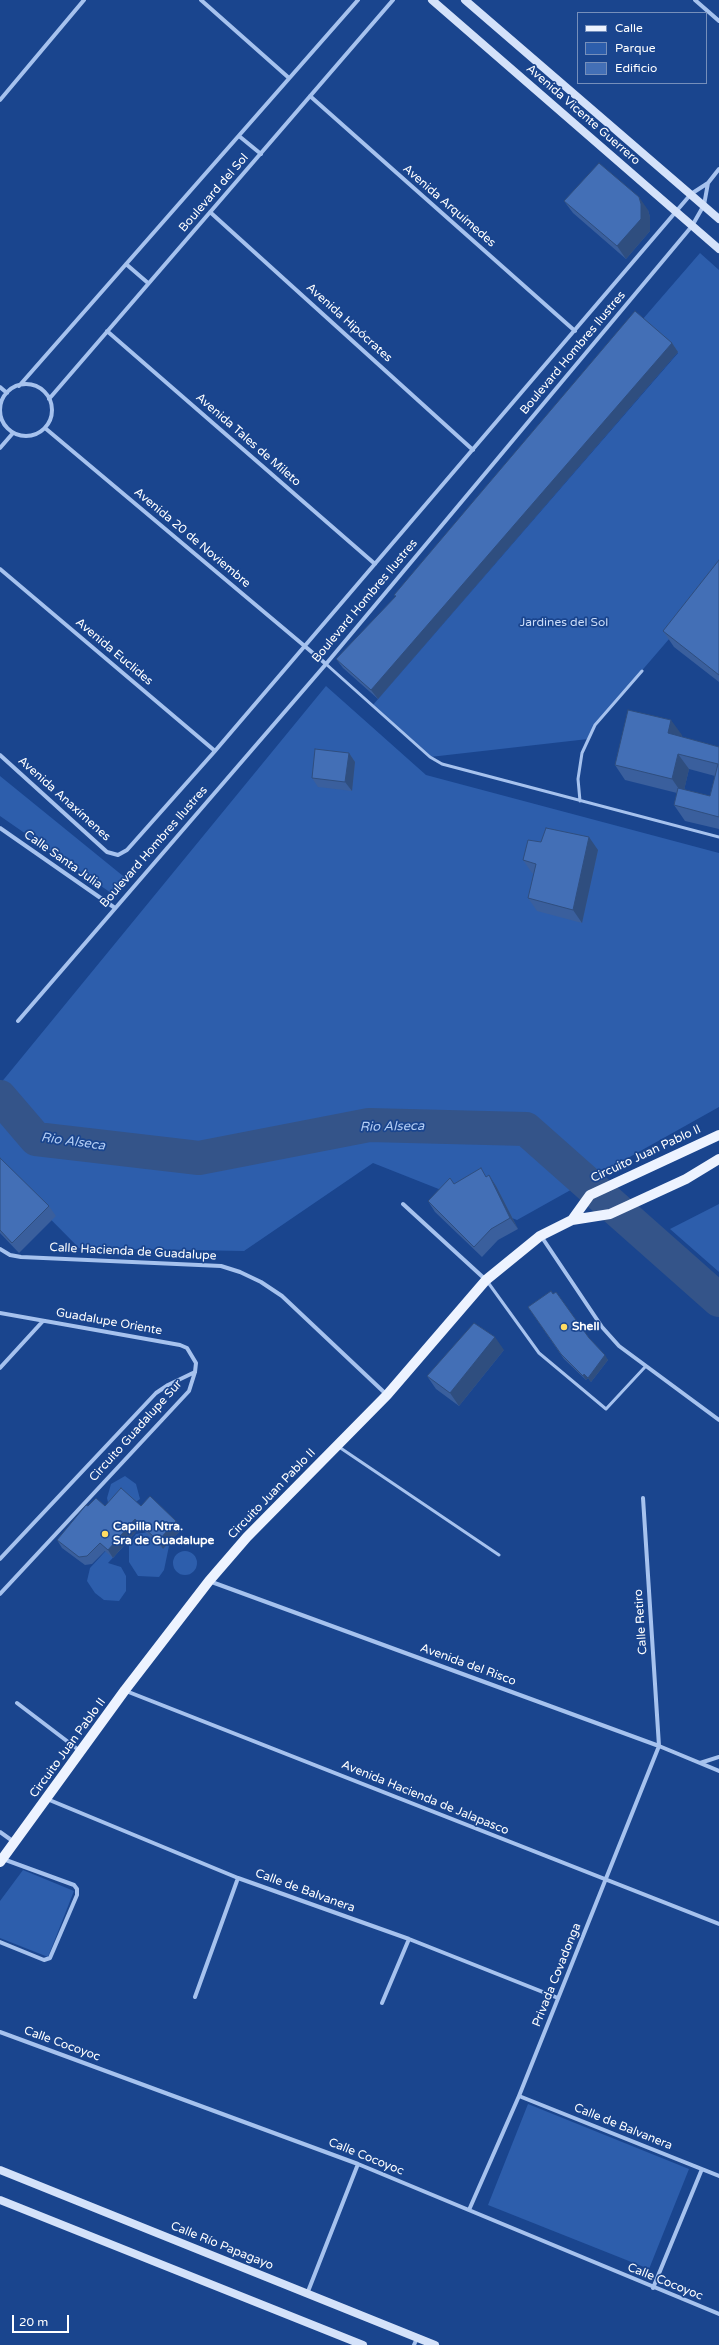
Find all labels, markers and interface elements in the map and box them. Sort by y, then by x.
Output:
legend [577,12,707,84]
text: Calle [615,21,643,35]
text: Parque [615,41,656,55]
text: Edificio [615,61,657,75]
street label: Avenida Vicente Guerrero [523,62,643,168]
street label: Boulevard del Sol [176,151,252,235]
street label: Avenida Arquímedes [400,162,498,250]
street label: Avenida Hipócrates [303,281,395,365]
street label: Boulevard Hombres Ilustres [517,288,629,418]
street label: Avenida Tales de Mileto [192,390,304,490]
street label: Avenida 20 de Noviembre [131,485,253,591]
street label: Boulevard Hombres Ilustres [309,536,421,666]
street label: Avenida Euclides [72,615,156,689]
park label: Jardines del Sol [520,616,608,630]
street label: Avenida Anaxímenes [15,754,113,844]
street label: Boulevard Hombres Ilustres [97,783,211,911]
street label: Calle Santa Julia [21,828,105,892]
water label: Rio Alseca [360,1119,424,1135]
street label: Circuito Juan Pablo II [589,1122,703,1186]
water label: Rio Alseca [40,1130,106,1154]
street label: Calle Hacienda de Guadalupe [49,1240,217,1264]
street label: Guadalupe Oriente [55,1306,163,1338]
place label: Shell [572,1320,599,1334]
marker: Shell [559,1322,569,1332]
street label: Circuito Guadalupe Sur [87,1377,185,1485]
street label: Circuito Juan Pablo II [225,1446,319,1542]
place label: Capilla Ntra. Sra de Guadalupe [113,1520,214,1548]
marker: Capilla Ntra. Sra de Guadalupe [100,1529,110,1539]
street label: Calle Retiro [632,1589,650,1655]
street label: Avenida del Risco [418,1641,518,1689]
street label: Circuito Juan Pablo II [27,1695,109,1801]
street label: Avenida Hacienda de Jalapasco [339,1758,511,1838]
street label: Calle de Balvanera [253,1866,357,1916]
street label: Privada Covadonga [530,1921,584,2029]
street label: Calle Cocoyoc [22,2024,102,2064]
street label: Calle de Balvanera [572,2101,674,2153]
street label: Calle Cocoyoc [326,2135,406,2179]
street label: Calle Río Papagayo [168,2219,276,2273]
street label: Calle Cocoyoc [625,2260,705,2304]
scale bar [14,2307,71,2333]
text: 20 m [19,2315,48,2329]

